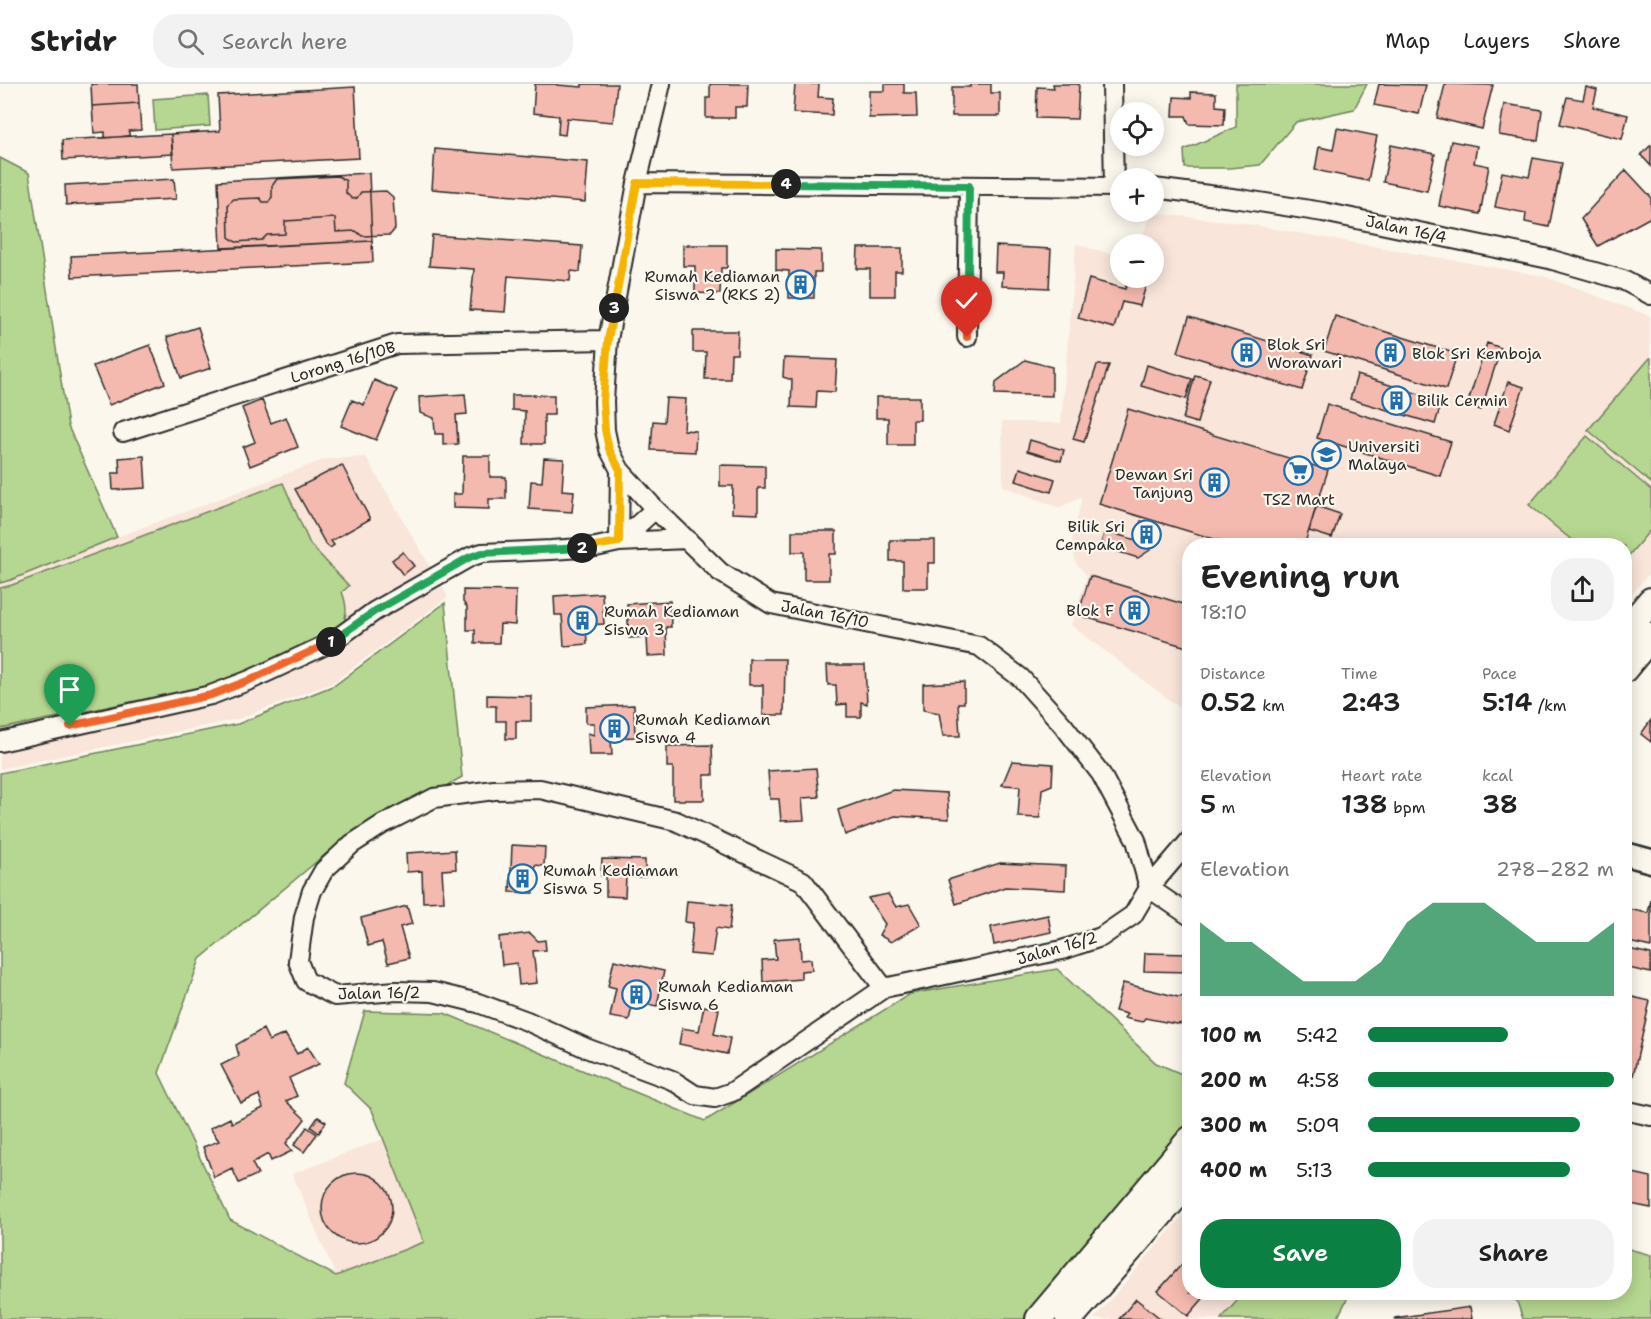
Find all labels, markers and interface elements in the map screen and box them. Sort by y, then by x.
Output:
search box [153,14,573,68]
text: Stridr [30,22,117,60]
icon: search [174,25,207,58]
text: Search here [222,27,348,56]
text: Map [1385,27,1430,55]
text: Layers [1463,27,1530,55]
text: Share [1563,27,1621,55]
map controls [1110,102,1164,288]
button: locate [1110,102,1164,156]
button: + [1110,168,1164,222]
pin: 4 [771,169,801,199]
text: 4 [780,173,792,194]
street label: Jalan 16/4 [1363,210,1449,248]
button: − [1110,234,1164,288]
place label: Rumah Kediaman Siswa 2 (RKS 2) [645,266,780,305]
building icon: Rumah Kediaman Siswa 2 (RKS 2) [785,269,817,301]
pin [941,275,992,337]
icon: check [950,284,983,317]
pin: 3 [599,293,629,323]
text: 3 [608,297,620,318]
place label: Blok Sri Worawari [1267,334,1342,373]
street label: Lorong 16/10B [288,336,398,388]
building icon: Blok Sri Worawari [1230,337,1262,369]
building icon: Blok Sri Kemboja [1375,337,1407,369]
place label: Blok Sri Kemboja [1412,343,1542,364]
building icon: Bilik Cermin [1380,384,1412,416]
place label: Bilik Cermin [1417,390,1508,411]
place label: Universiti Malaya [1348,436,1420,475]
school or university icon: Universiti Malaya [1311,439,1343,471]
supermarket icon: TSZ Mart [1283,455,1315,487]
place label: Dewan Sri Tanjung [1115,464,1193,503]
building icon: Dewan Sri Tanjung [1198,467,1230,499]
place label: TSZ Mart [1263,489,1335,510]
place label: Bilik Sri Cempaka [1055,516,1125,555]
building icon: Bilik Sri Cempaka [1130,519,1162,551]
pin: 2 [567,533,597,563]
text: 2 [576,537,588,558]
text: Evening run [1200,554,1400,599]
button: share [1551,558,1614,621]
building icon: Blok F [1119,594,1151,626]
street label: Jalan 16/10 [779,595,871,633]
text: 18:10 [1200,599,1247,625]
place label: Blok F [1066,600,1114,621]
place label: Rumah Kediaman Siswa 3 [604,601,740,640]
building icon: Rumah Kediaman Siswa 3 [567,604,599,636]
pin: 1 [316,627,346,657]
text: 1 [327,631,335,652]
text: Distance [1200,663,1266,684]
text: Time [1341,663,1378,684]
text: Pace [1482,663,1517,684]
pin [44,664,95,726]
icon: arrive [53,673,86,706]
text: 0.52 [1200,684,1257,719]
text: 2:43 [1341,684,1401,719]
text: 5:14 [1482,684,1533,719]
text: km [1257,695,1285,716]
text: /km [1533,695,1567,716]
place label: Rumah Kediaman Siswa 4 [635,709,771,748]
building icon: Rumah Kediaman Siswa 4 [598,712,630,744]
text: Elevation [1200,765,1272,786]
text: Heart rate [1341,765,1423,786]
text: kcal [1482,765,1513,786]
text: 5 [1200,786,1216,821]
text: 138 [1341,786,1388,821]
text: 38 [1482,786,1518,821]
text: m [1216,797,1235,818]
text: bpm [1388,797,1425,818]
text: Elevation [1200,856,1290,882]
text: 278–282 m [1496,856,1614,882]
place label: Rumah Kediaman Siswa 5 [543,860,679,899]
building icon: Rumah Kediaman Siswa 5 [506,863,538,895]
street label: Jalan 16/2 [1014,926,1100,970]
place label: Rumah Kediaman Siswa 6 [658,976,794,1015]
building icon: Rumah Kediaman Siswa 6 [621,979,653,1011]
street label: Jalan 16/2 [337,982,421,1004]
text: 100 m [1200,1022,1262,1048]
text: 5:42 [1296,1022,1338,1048]
text: 200 m [1200,1067,1267,1093]
text: 4:58 [1296,1067,1340,1093]
text: 300 m [1200,1112,1267,1138]
text: 5:09 [1296,1112,1340,1138]
text: 400 m [1200,1157,1267,1183]
text: 5:13 [1296,1157,1333,1183]
button: Save [1200,1219,1401,1288]
button: Share [1413,1219,1614,1288]

